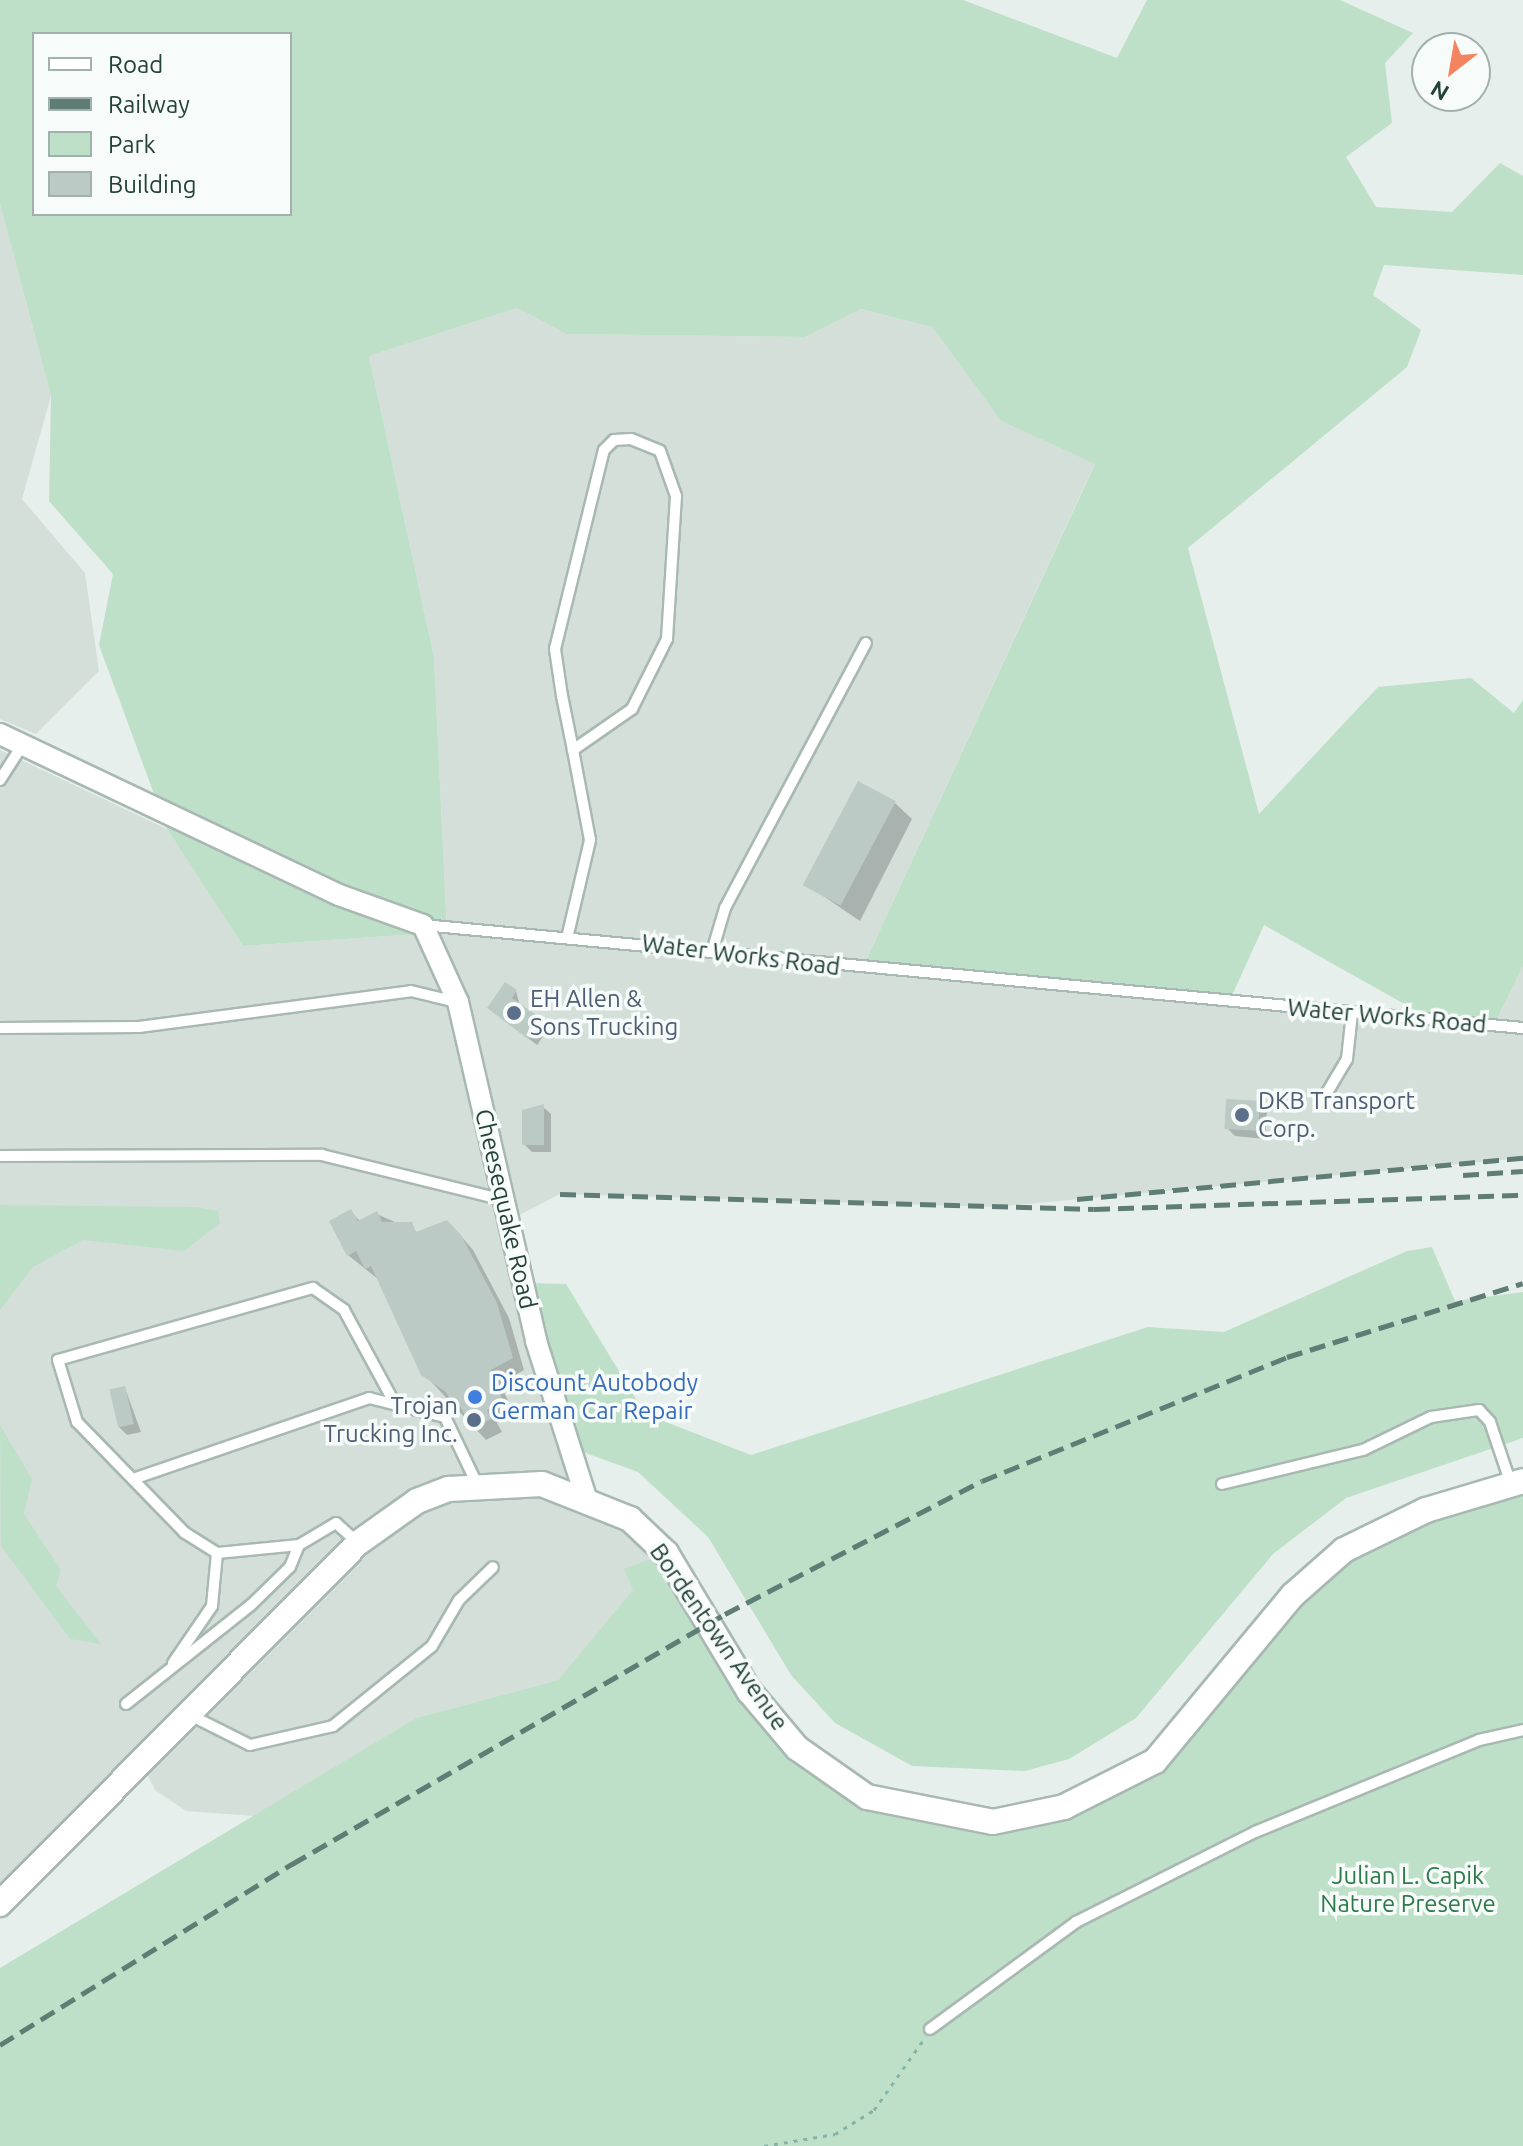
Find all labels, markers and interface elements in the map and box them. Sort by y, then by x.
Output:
legend [32,32,292,216]
north arrow [1411,32,1491,112]
text: Road [108,51,163,78]
text: N [1426,76,1453,106]
text: Railway [108,91,190,118]
text: Park [108,131,156,158]
text: Building [108,171,196,198]
street label: Water Works Road [640,929,842,981]
place label: EH Allen & Sons Trucking [530,985,678,1041]
street label: Water Works Road [1286,993,1488,1039]
marker: EH Allen & Sons Trucking [505,1004,523,1022]
place label: DKB Transport Corp. [1258,1087,1415,1143]
street label: Cheesequake Road [469,1106,543,1312]
marker: DKB Transport Corp. [1233,1106,1251,1124]
place label: Discount Autobody German Car Repair [491,1369,698,1425]
marker: Discount Autobody German Car Repair [466,1388,484,1406]
place label: Trojan Trucking Inc. [323,1392,458,1448]
marker: Trojan Trucking Inc. [465,1411,483,1429]
street label: Bordentown Avenue [644,1538,794,1736]
park label: Julian L. Capik Nature Preserve [1320,1862,1496,1918]

